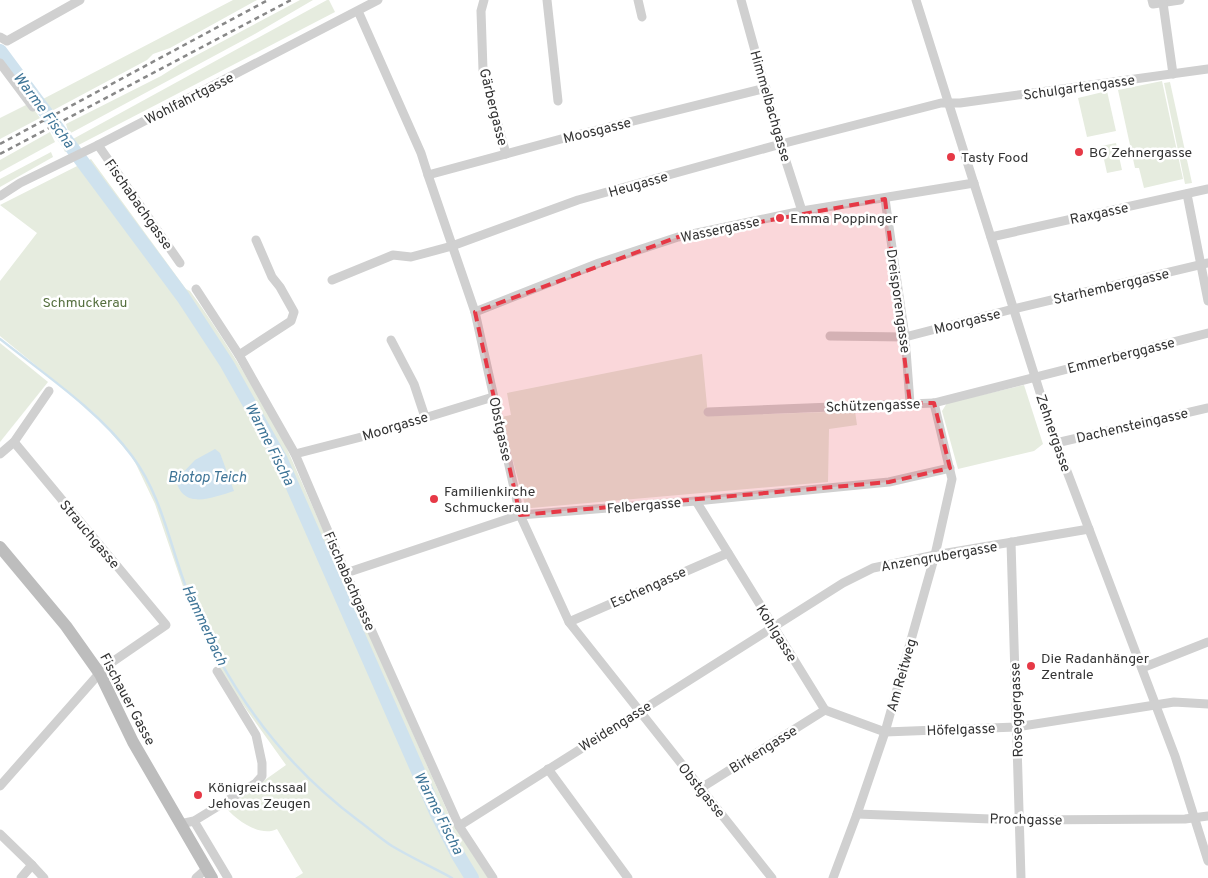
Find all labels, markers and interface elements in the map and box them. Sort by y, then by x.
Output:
street label: Himmelbachgasse [746,49,794,164]
street label: Gärbergasse [475,67,510,148]
water label: Warme Fischa [8,69,78,153]
street label: Wohlfahrtgasse [142,70,237,129]
street label: Schulgartengasse [1022,72,1136,105]
street label: Moosgasse [562,115,633,148]
place label: BG Zehnergasse [1089,145,1192,162]
marker: BG Zehnergasse [1073,146,1085,158]
place label: Tasty Food [961,150,1028,167]
marker: Tasty Food [945,151,957,163]
street label: Fischabachgasse [100,156,175,253]
street label: Heugasse [607,169,670,202]
street label: Raxgasse [1068,200,1130,229]
place label: Emma Poppinger [790,211,898,228]
marker: Emma Poppinger [774,212,786,224]
street label: Wassergasse [679,214,761,247]
street label: Dreisporengasse [882,248,913,354]
street label: Starhemberggasse [1052,266,1171,309]
park label: Schmuckerau [43,295,127,312]
street label: Moorgasse [932,306,1002,339]
street label: Emmerberggasse [1066,335,1177,378]
street label: Zehnergasse [1031,392,1074,475]
street label: Obstgasse [484,396,515,463]
street label: Schützengasse [825,396,921,417]
water label: Warme Fischa [240,400,298,489]
street label: Dachensteingasse [1075,405,1190,448]
street label: Moorgasse [360,409,430,446]
water label: Biotop Teich [168,469,246,488]
place label: Familienkirche Schmuckerau [444,484,535,517]
marker: Familienkirche Schmuckerau [428,493,440,505]
street label: Felbergasse [606,495,682,518]
street label: Strauchgasse [55,497,122,573]
street label: Fischabachgasse [319,529,378,634]
street label: Anzengrubergasse [880,539,999,576]
street label: Eschengasse [608,564,689,613]
water label: Hammerbach [177,582,231,669]
street label: Kohlgasse [752,602,800,665]
street label: Am Reitweg [884,637,921,714]
street label: Fischauer Gasse [95,651,158,749]
place label: Die Radanhänger Zentrale [1041,651,1150,684]
marker: Die Radanhänger Zentrale [1025,660,1037,672]
street label: Roseggergasse [1007,662,1028,758]
street label: Weidengasse [576,698,655,756]
street label: Höfelgasse [926,721,996,740]
street label: Birkengasse [727,723,801,778]
street label: Obstgasse [674,760,728,822]
water label: Warme Fischa [409,769,467,858]
place label: Königreichssaal Jehovas Zeugen [208,780,311,813]
marker: Königreichssaal Jehovas Zeugen [192,789,204,801]
street label: Prochgasse [989,811,1063,830]

